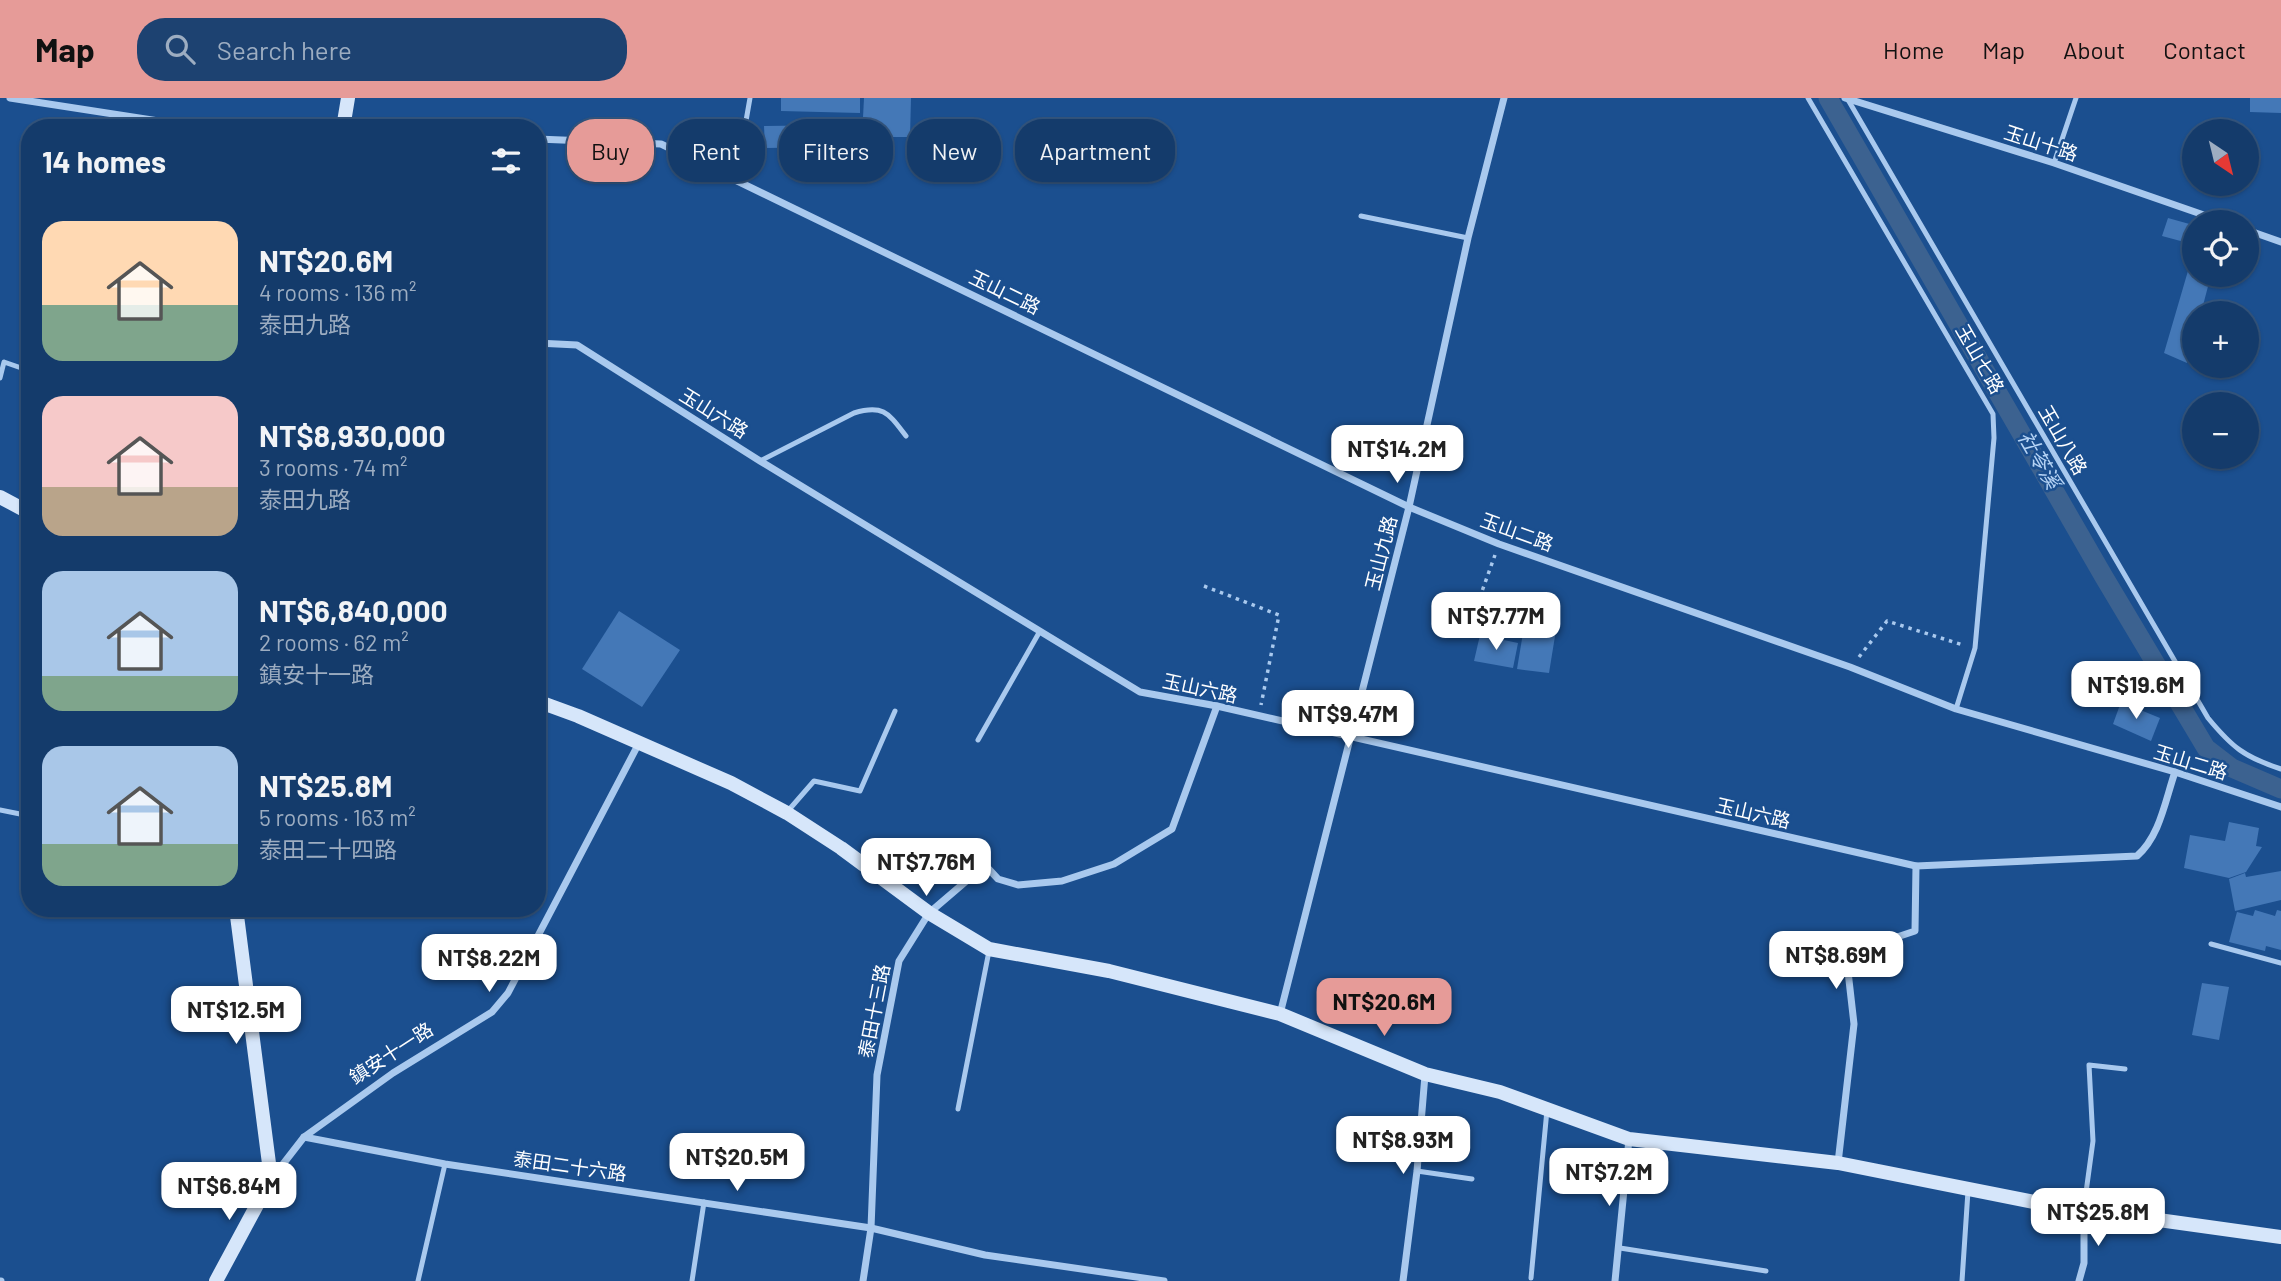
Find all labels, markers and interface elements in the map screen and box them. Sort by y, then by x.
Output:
search box [137,18,627,81]
text: Map [35,29,95,69]
icon: search [161,30,199,68]
text: Search here [217,34,352,65]
text: Home [1883,35,1944,64]
text: Map [1982,35,2025,64]
text: About [2063,35,2125,64]
text: Contact [2163,35,2246,64]
chip: Buy [567,119,654,182]
chip: Rent [668,119,765,182]
chip: Filters [779,119,893,182]
chip: New [907,119,1001,182]
chip: Apartment [1015,119,1175,182]
north arrow [2182,119,2259,196]
map controls [2182,119,2259,469]
street label: 玉山十路 [2001,120,2081,165]
icon: filters [487,142,525,180]
text: 14 homes [42,143,166,179]
button: locate [2182,210,2259,287]
text: NT$20.6M [259,242,393,278]
icon: home [98,249,182,333]
street label: 玉山二路 [966,265,1044,319]
text: 4 rooms · 136 m² [259,278,417,306]
button: + [2182,301,2259,378]
text: 泰田九路 [259,310,351,338]
street label: 玉山七路 [1951,320,2009,397]
street label: 玉山六路 [676,383,753,442]
button: − [2182,392,2259,469]
street label: 玉山八路 [2034,401,2092,478]
text: NT$8,930,000 [259,417,446,453]
icon: home [98,424,182,508]
pin: NT$14.2M [1325,426,1469,485]
water label: 社苓溪 [2014,426,2068,495]
text: NT$14.2M [1347,434,1447,462]
text: 3 rooms · 74 m² [259,453,408,481]
text: 泰田九路 [259,485,351,513]
street label: 玉山二路 [1478,508,1557,555]
street label: 玉山九路 [1360,513,1401,593]
text: NT$6,840,000 [259,592,448,628]
pin: NT$7.77M [1424,592,1568,652]
icon: home [98,599,182,683]
text: NT$7.77M [1447,601,1545,629]
text: 2 rooms · 62 m² [259,628,409,656]
text: 鎮安十一路 [259,660,374,688]
pin: NT$19.6M [2064,662,2208,721]
street label: 玉山六路 [1161,668,1240,707]
text: NT$19.6M [2087,670,2185,698]
pin: NT$9.47M [1276,690,1420,750]
text: NT$9.47M [1298,699,1398,727]
street label: 玉山二路 [2151,739,2231,784]
text: NT$25.8M [259,767,392,803]
icon: home [98,774,182,858]
street label: 玉山六路 [1713,793,1793,832]
text: 5 rooms · 163 m² [259,803,416,831]
text: 泰田二十四路 [259,835,397,863]
pin: NT$7.76M [854,838,998,898]
text: NT$7.76M [877,847,975,875]
pin: NT$8.69M [1764,932,1908,991]
pin: NT$8.22M [417,934,561,994]
text: NT$8.69M [1785,940,1887,968]
text: NT$8.22M [438,943,540,971]
street label: 泰田十三路 [853,962,894,1060]
pin: NT$20.6M [1312,978,1456,1038]
pin: NT$12.5M [164,986,308,1046]
text: NT$20.6M [1333,987,1435,1015]
text: NT$12.5M [187,995,285,1023]
street label: 鎮安十一路 [345,1017,437,1088]
pin: NT$8.93M [1331,1116,1475,1176]
text: NT$8.93M [1352,1125,1454,1153]
pin: NT$20.5M [665,1134,809,1193]
text: NT$20.5M [686,1142,788,1170]
street label: 泰田二十六路 [512,1146,628,1185]
pin: NT$7.2M [1544,1148,1674,1208]
text: NT$7.2M [1565,1157,1653,1185]
pin: NT$6.84M [157,1162,301,1222]
text: NT$6.84M [177,1171,281,1199]
pin: NT$25.8M [2026,1188,2170,1248]
text: NT$25.8M [2047,1197,2149,1225]

